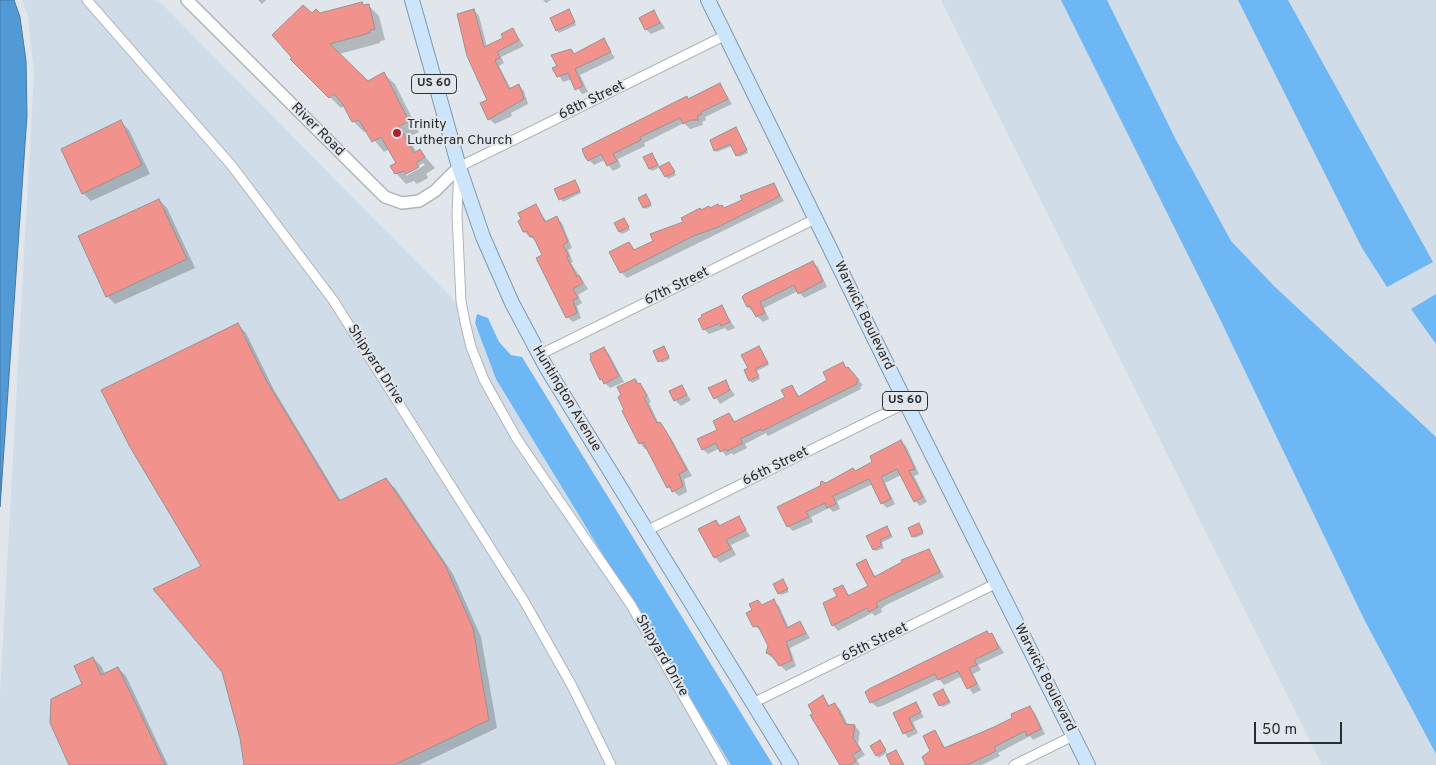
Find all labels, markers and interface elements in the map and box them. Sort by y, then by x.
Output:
road number: US 60 [412,74,456,94]
street label: 68th Street [556,78,628,124]
street label: River Road [287,100,347,160]
place label: Trinity Lutheran Church [407,117,512,150]
marker: Trinity Lutheran Church [391,127,403,139]
street label: Warwick Boulevard [829,259,897,373]
street label: 67th Street [642,264,712,310]
street label: Shipyard Drive [343,322,407,408]
street label: Huntington Avenue [528,343,604,455]
road number: US 60 [882,392,928,411]
street label: 66th Street [740,444,812,490]
street label: Shipyard Drive [631,612,691,700]
street label: 65th Street [839,620,911,666]
street label: Warwick Boulevard [1009,621,1079,735]
scale bar [1256,712,1344,744]
text: 50 m [1262,721,1297,740]

